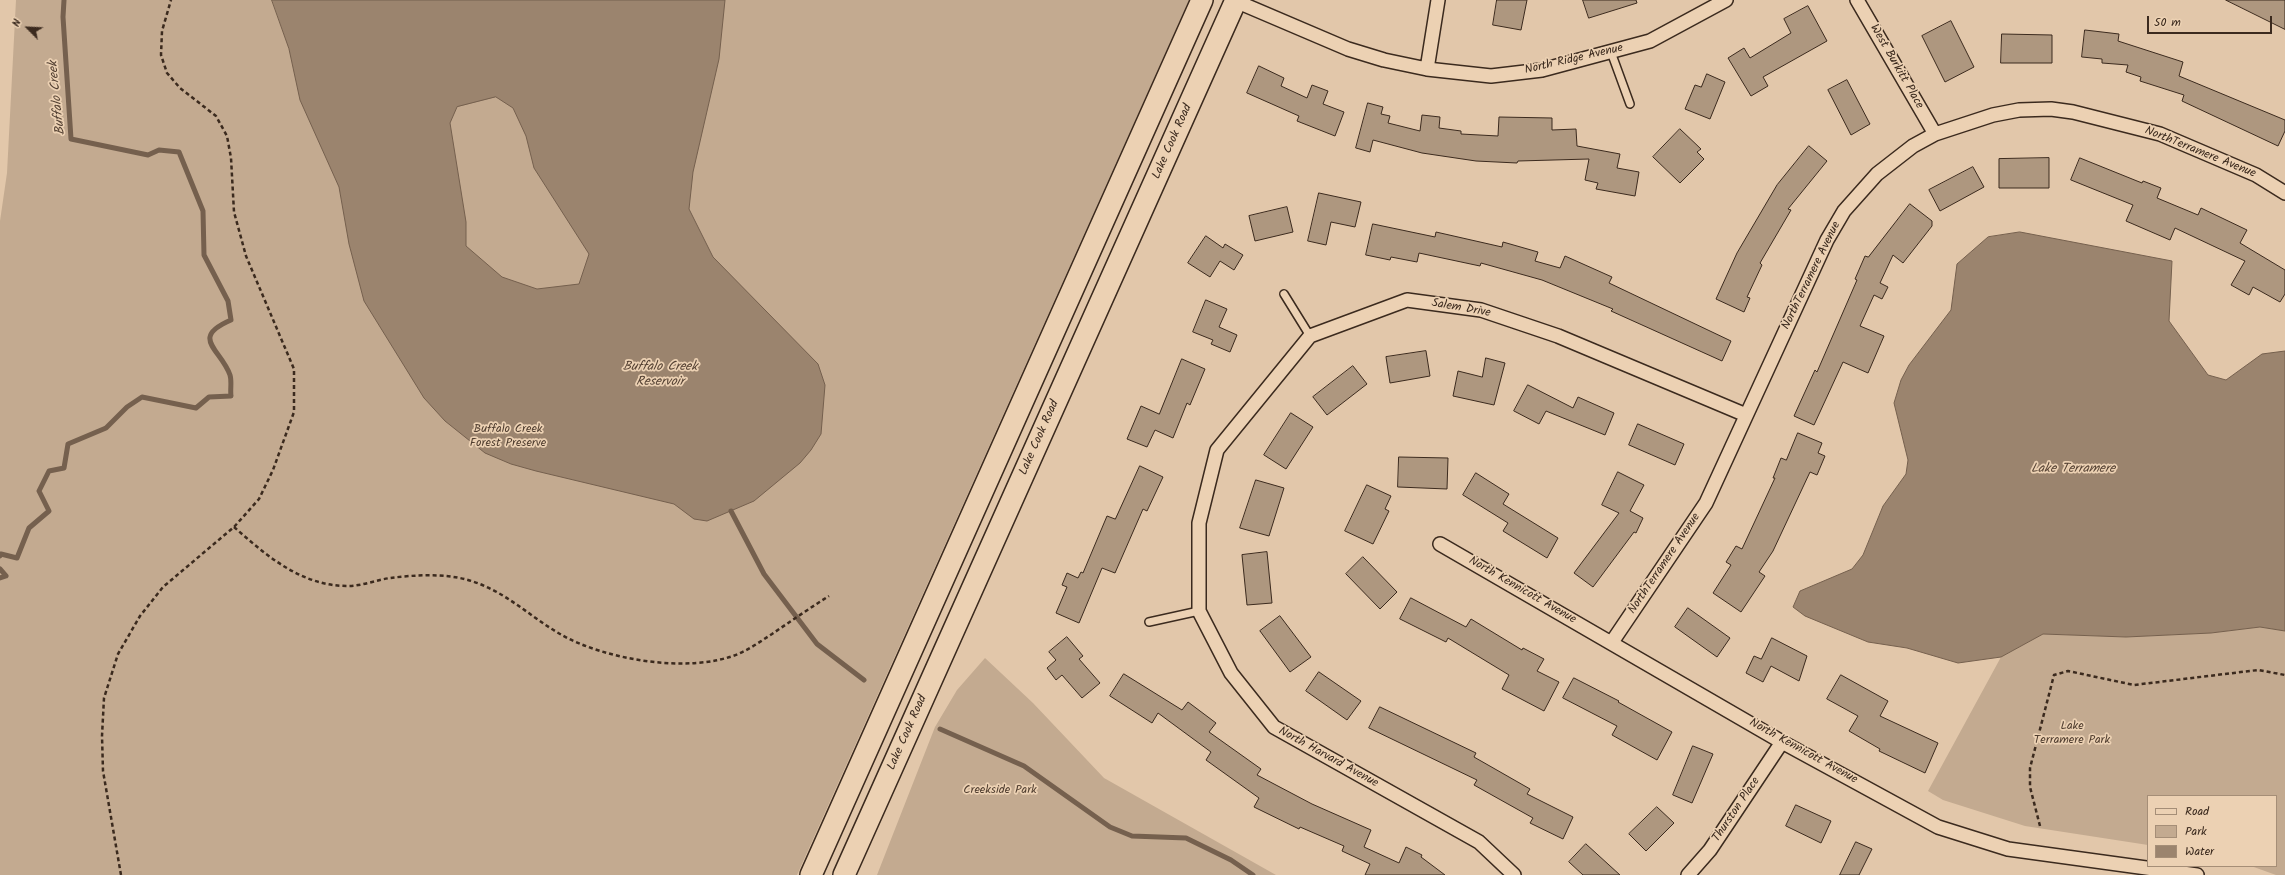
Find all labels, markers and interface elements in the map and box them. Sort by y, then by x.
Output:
north arrow [8,8,48,48]
scale bar [2149,8,2274,34]
text: 50 m [2154,13,2181,32]
text: N [7,16,27,30]
street label: West Burkitt Place [1866,22,1926,112]
street label: North Ridge Avenue [1523,42,1625,78]
water label: Buffalo Creek [46,60,70,136]
street label: Lake Cook Road [1150,102,1196,182]
street label: NorthTerramere Avenue [2142,124,2258,182]
street label: NorthTerramere Avenue [1780,220,1844,332]
street label: Salem Drive [1430,297,1492,321]
water label: Buffalo Creek Reservoir [623,360,697,391]
street label: Lake Cook Road [1017,398,1063,478]
park label: Buffalo Creek Forest Preserve [470,423,546,451]
water label: Lake Terramere [2031,462,2115,478]
street label: NorthTerramere Avenue [1626,511,1704,617]
street label: North Kennicott Avenue [1466,554,1578,628]
street label: Lake Cook Road [885,693,931,773]
street label: North Kennicott Avenue [1746,716,1860,788]
park label: Lake Terramere Park [2034,720,2110,748]
street label: North Harvard Avenue [1276,725,1380,791]
street label: Thurston Place [1710,775,1764,845]
park label: Creekside Park [963,784,1037,798]
legend [2147,795,2277,867]
text: Road [2185,802,2209,821]
text: Park [2185,822,2207,841]
text: Water [2185,842,2214,861]

